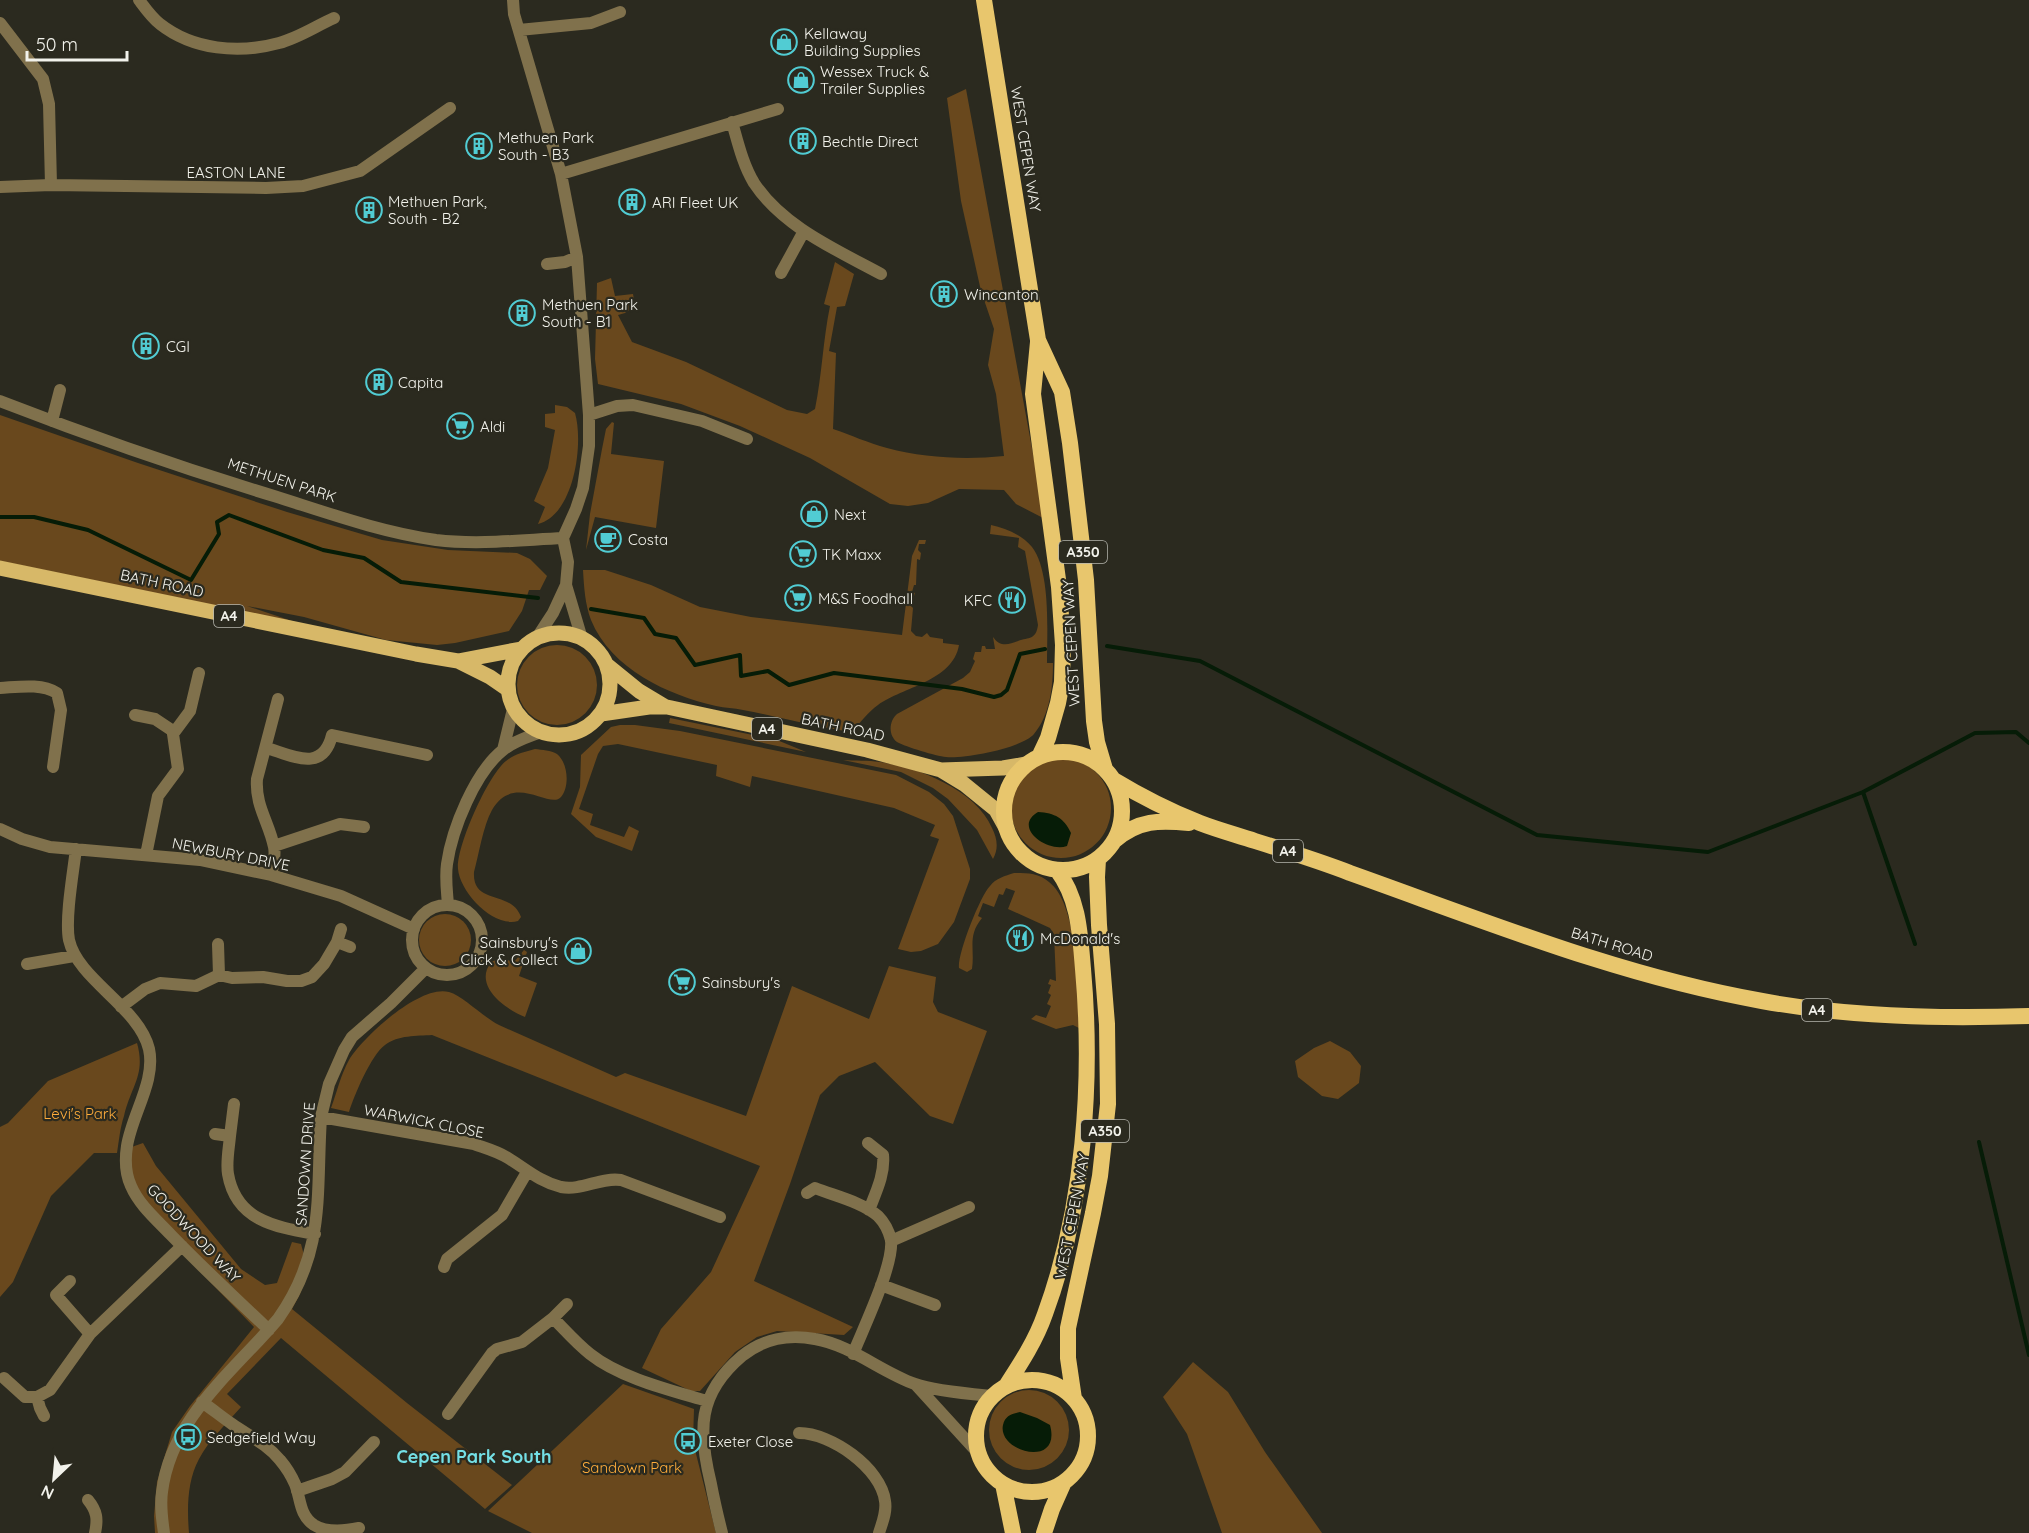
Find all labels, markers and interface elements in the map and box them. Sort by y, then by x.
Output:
scale bar [27,24,128,62]
place label: Kellaway Building Supplies [804,24,921,60]
shop icon: Kellaway Building Supplies [769,27,799,57]
text: 50 m [36,33,78,56]
place label: Wessex Truck & Trailer Supplies [820,62,929,98]
shop icon: Wessex Truck & Trailer Supplies [786,65,816,95]
street label: WEST CEPEN WAY [1007,85,1045,214]
building icon: Bechtle Direct [788,126,818,156]
place label: Methuen Park South - B3 [498,128,594,164]
building icon: Methuen Park South - B3 [464,131,494,161]
place label: Bechtle Direct [822,132,918,151]
street label: EASTON LANE [186,163,286,182]
building icon: ARI Fleet UK [617,187,647,217]
place label: Methuen Park, South - B2 [388,192,487,228]
place label: ARI Fleet UK [652,193,738,212]
building icon: Methuen Park, South - B2 [354,195,384,225]
building icon: Wincanton [929,279,959,309]
place label: Wincanton [964,285,1039,304]
place label: Methuen Park South - B1 [542,295,638,331]
building icon: Methuen Park South - B1 [507,298,537,328]
building icon: CGI [131,331,161,361]
place label: CGI [166,337,190,356]
building icon: Capita [364,367,394,397]
place label: Capita [398,373,443,392]
supermarket icon: Aldi [445,411,475,441]
place label: Aldi [480,417,505,436]
street label: METHUEN PARK [225,453,339,507]
shop icon: Next [799,499,829,529]
place label: Next [834,505,866,524]
cafe icon: Costa [593,524,623,554]
place label: Costa [628,530,668,549]
supermarket icon: TK Maxx [788,539,818,569]
road number: A350 [1059,541,1107,563]
place label: TK Maxx [822,545,881,564]
street label: BATH ROAD [119,565,206,601]
street label: WEST CEPEN WAY [1058,578,1084,707]
supermarket icon: M&S Foodhall [783,583,813,613]
restaurant icon: KFC [997,585,1027,615]
place label: M&S Foodhall [818,589,913,608]
place label: KFC [964,591,992,610]
road number: A4 [214,605,244,627]
street label: BATH ROAD [800,709,887,745]
road number: A4 [752,718,782,740]
street label: NEWBURY DRIVE [170,833,292,875]
road number: A4 [1273,840,1303,862]
restaurant icon: McDonald's [1005,923,1035,953]
street label: BATH ROAD [1569,923,1655,965]
place label: McDonald's [1040,929,1120,948]
place label: Sainsbury's Click & Collect [460,933,558,969]
shop icon: Sainsbury's Click & Collect [563,936,593,966]
supermarket icon: Sainsbury's [667,967,697,997]
place label: Sainsbury's [702,973,780,992]
road number: A4 [1802,999,1832,1021]
street label: WARWICK CLOSE [362,1100,486,1142]
street label: SANDOWN DRIVE [291,1102,319,1226]
park label: Levi's Park [43,1104,117,1123]
road number: A350 [1081,1120,1129,1142]
street label: WEST CEPEN WAY [1051,1151,1094,1280]
street label: GOODWOOD WAY [143,1180,245,1287]
bus stop icon: Sedgefield Way [173,1422,203,1452]
bus stop icon: Exeter Close [673,1426,703,1456]
place label: Sedgefield Way [207,1428,316,1447]
place label: Exeter Close [708,1432,793,1451]
district label: Cepen Park South [396,1445,552,1468]
north arrow [24,1449,84,1509]
park label: Sandown Park [582,1458,682,1477]
text: N [38,1481,57,1504]

